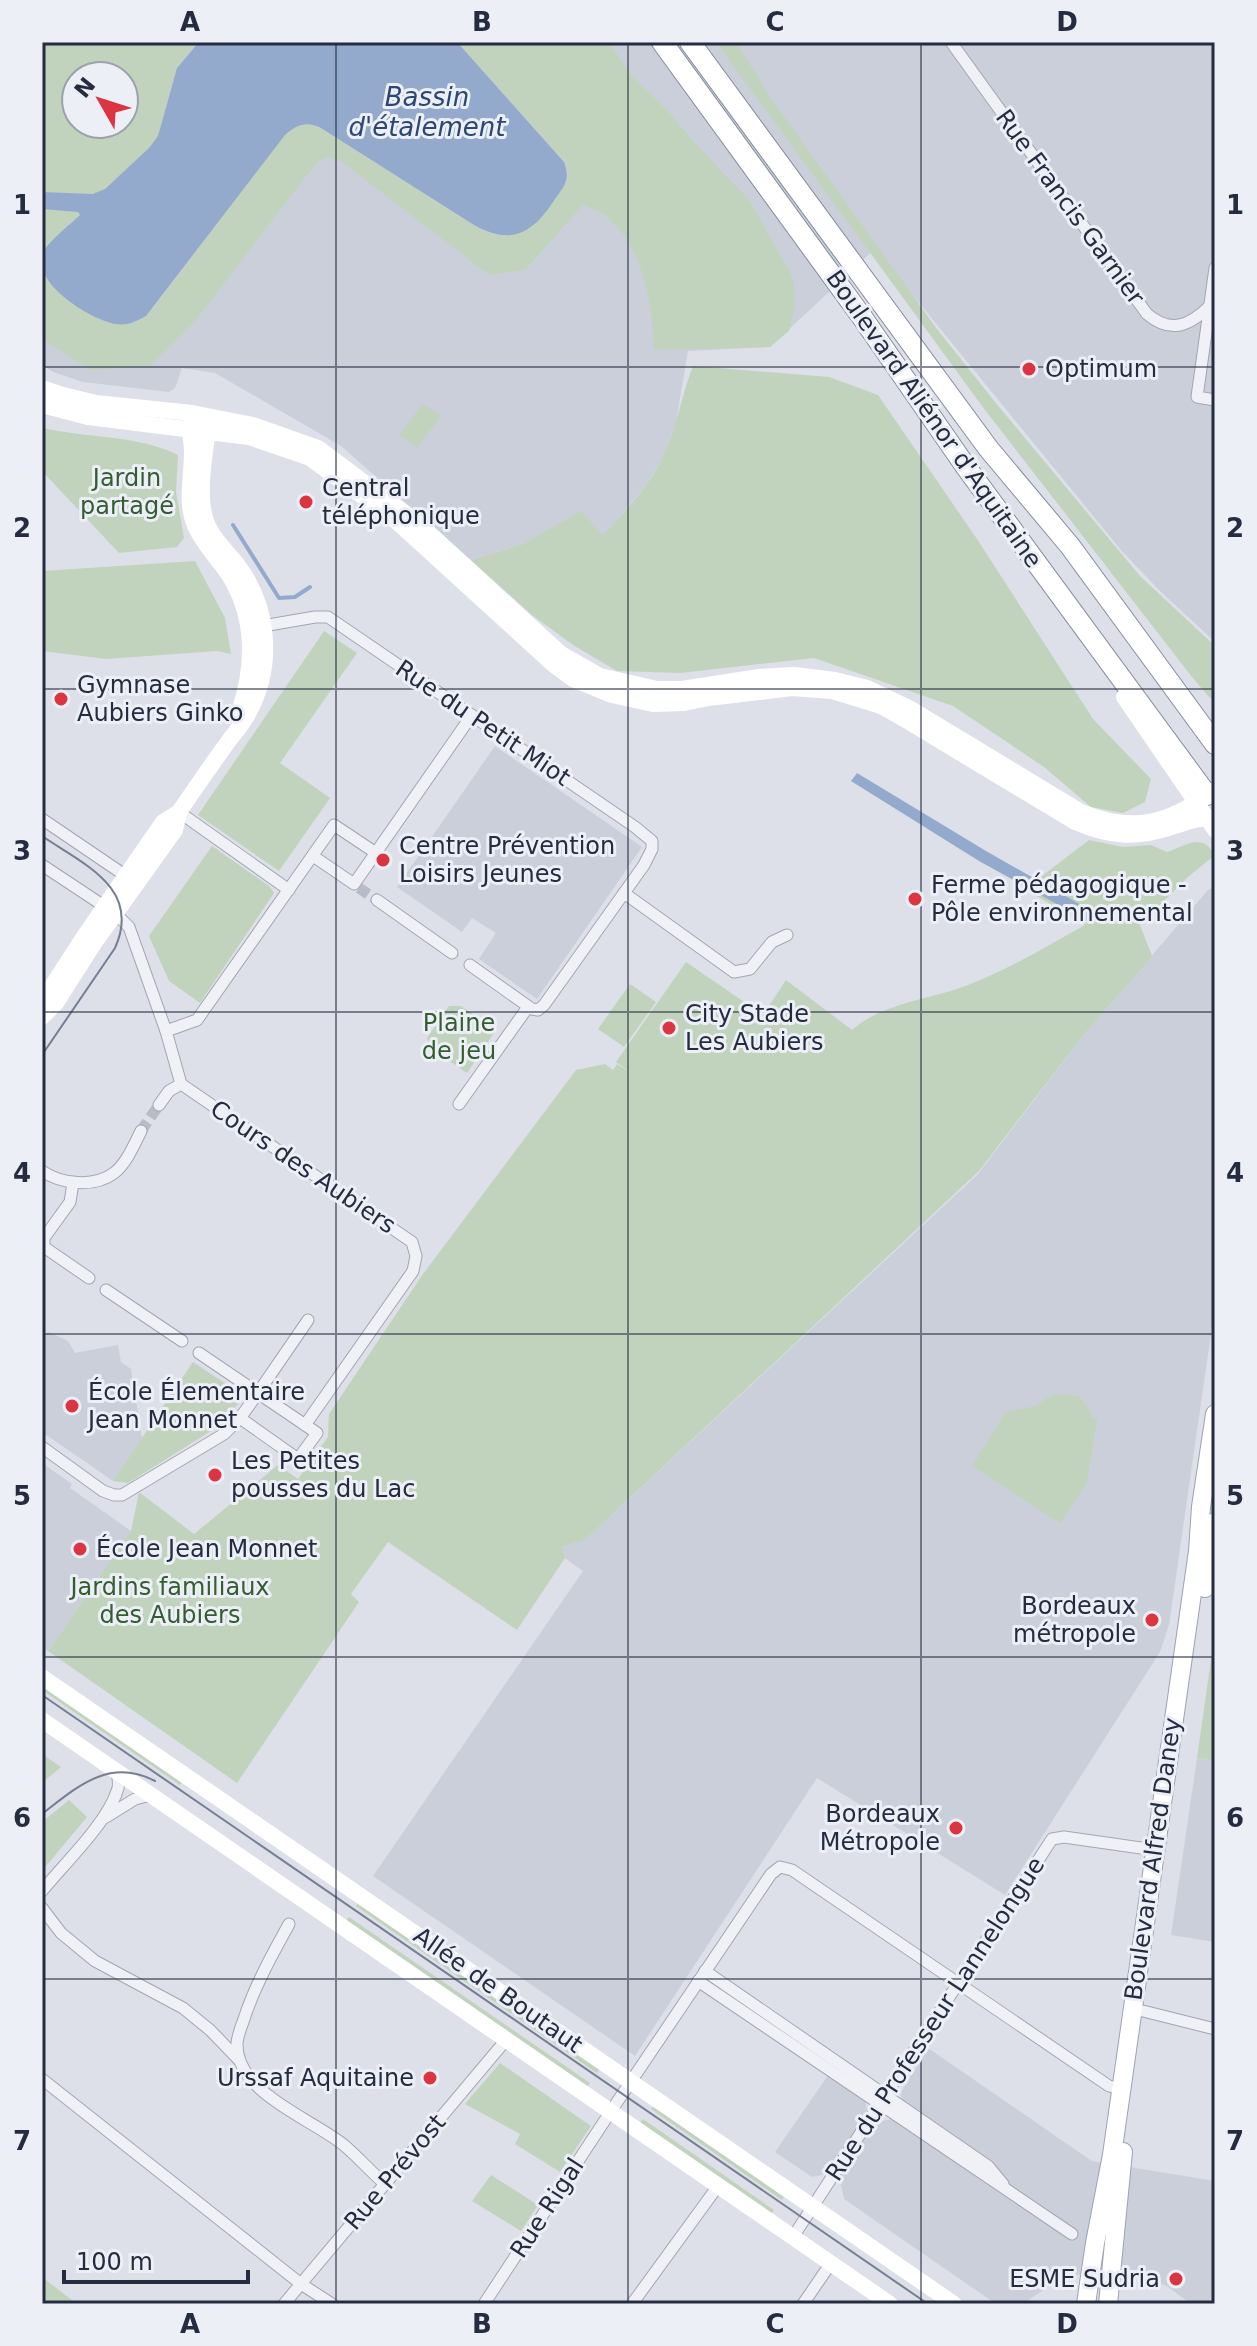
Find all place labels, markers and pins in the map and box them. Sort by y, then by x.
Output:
place label: Optimum [1045,355,1157,383]
marker: Optimum [1020,360,1038,378]
place label: Central téléphonique [322,474,480,530]
marker: Central téléphonique [297,493,315,511]
place label: Gymnase Aubiers Ginko [77,671,244,727]
marker: Gymnase Aubiers Ginko [52,690,70,708]
place label: Centre Prévention Loisirs Jeunes [399,832,615,888]
marker: Centre Prévention Loisirs Jeunes [374,851,392,869]
place label: Ferme pédagogique - Pôle environnemental [931,871,1193,927]
marker: Ferme pédagogique - Pôle environnemental [906,890,924,908]
place label: City Stade Les Aubiers [685,1000,824,1056]
marker: City Stade Les Aubiers [660,1019,678,1037]
place label: École Élementaire Jean Monnet [86,1377,305,1434]
marker: École Élementaire Jean Monnet [63,1397,81,1415]
place label: Les Petites pousses du Lac [231,1447,415,1503]
marker: Les Petites pousses du Lac [206,1466,224,1484]
place label: École Jean Monnet [96,1534,317,1563]
marker: École Jean Monnet [71,1540,89,1558]
place label: Bordeaux métropole [1013,1592,1136,1648]
marker: Bordeaux métropole [1143,1611,1161,1629]
place label: Bordeaux Métropole [820,1800,940,1856]
marker: Bordeaux Métropole [947,1819,965,1837]
place label: Urssaf Aquitaine [217,2064,414,2092]
marker: Urssaf Aquitaine [421,2069,439,2087]
place label: ESME Sudria [1009,2265,1160,2293]
marker: ESME Sudria [1167,2270,1185,2288]

